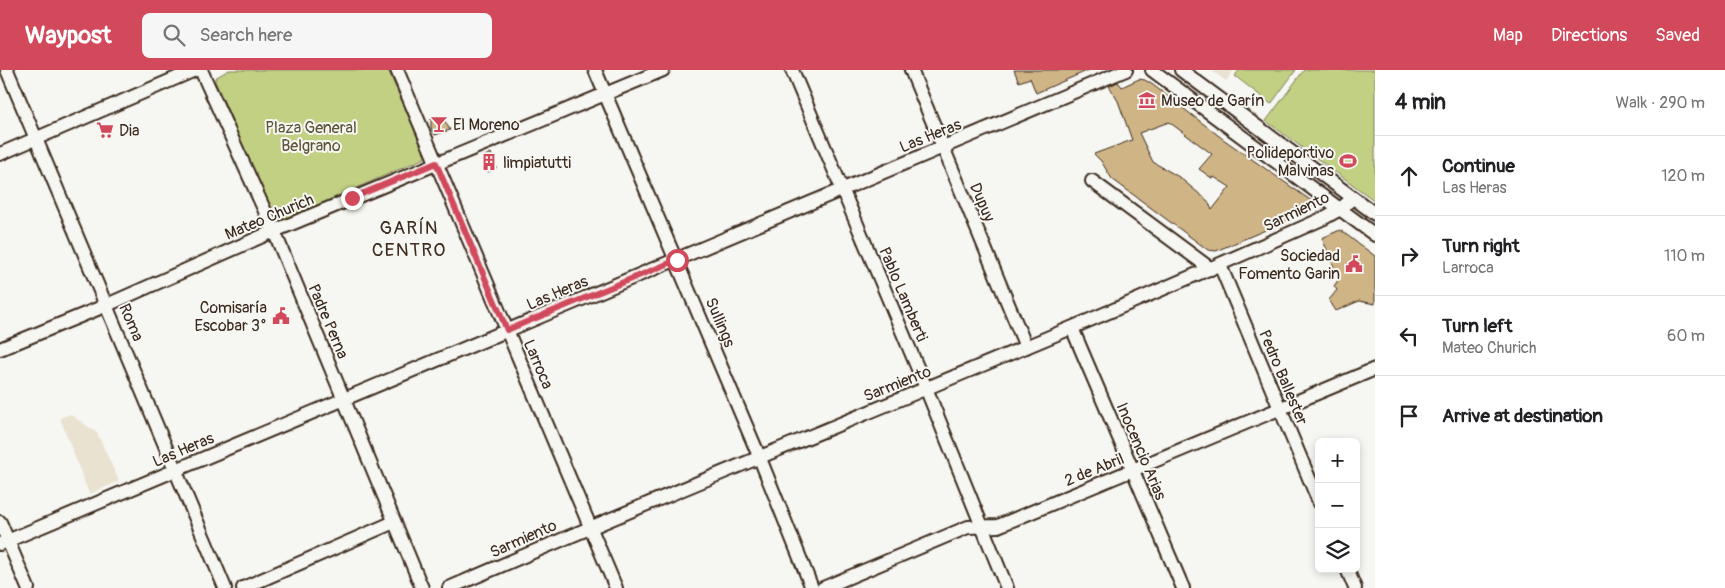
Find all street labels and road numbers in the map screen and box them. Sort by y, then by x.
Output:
street label: Las Heras [897,115,964,157]
street label: Dupuy [965,180,999,225]
street label: Sarmiento [1260,187,1333,236]
street label: Mateo Churich [222,189,317,245]
street label: Pablo Lamberti [874,244,932,345]
street label: Las Heras [524,271,591,315]
street label: Padre Perna [303,281,353,362]
street label: Sullings [701,295,739,350]
street label: Roma [114,301,148,344]
street label: Pedro Ballester [1254,327,1312,428]
street label: Larroca [519,337,557,392]
street label: Sarmiento [861,361,934,407]
street label: Inocencio Arias [1112,400,1171,503]
street label: Las Heras [150,428,217,472]
street label: 2 de Abril [1062,449,1127,491]
street label: Sarmiento [487,515,560,562]

